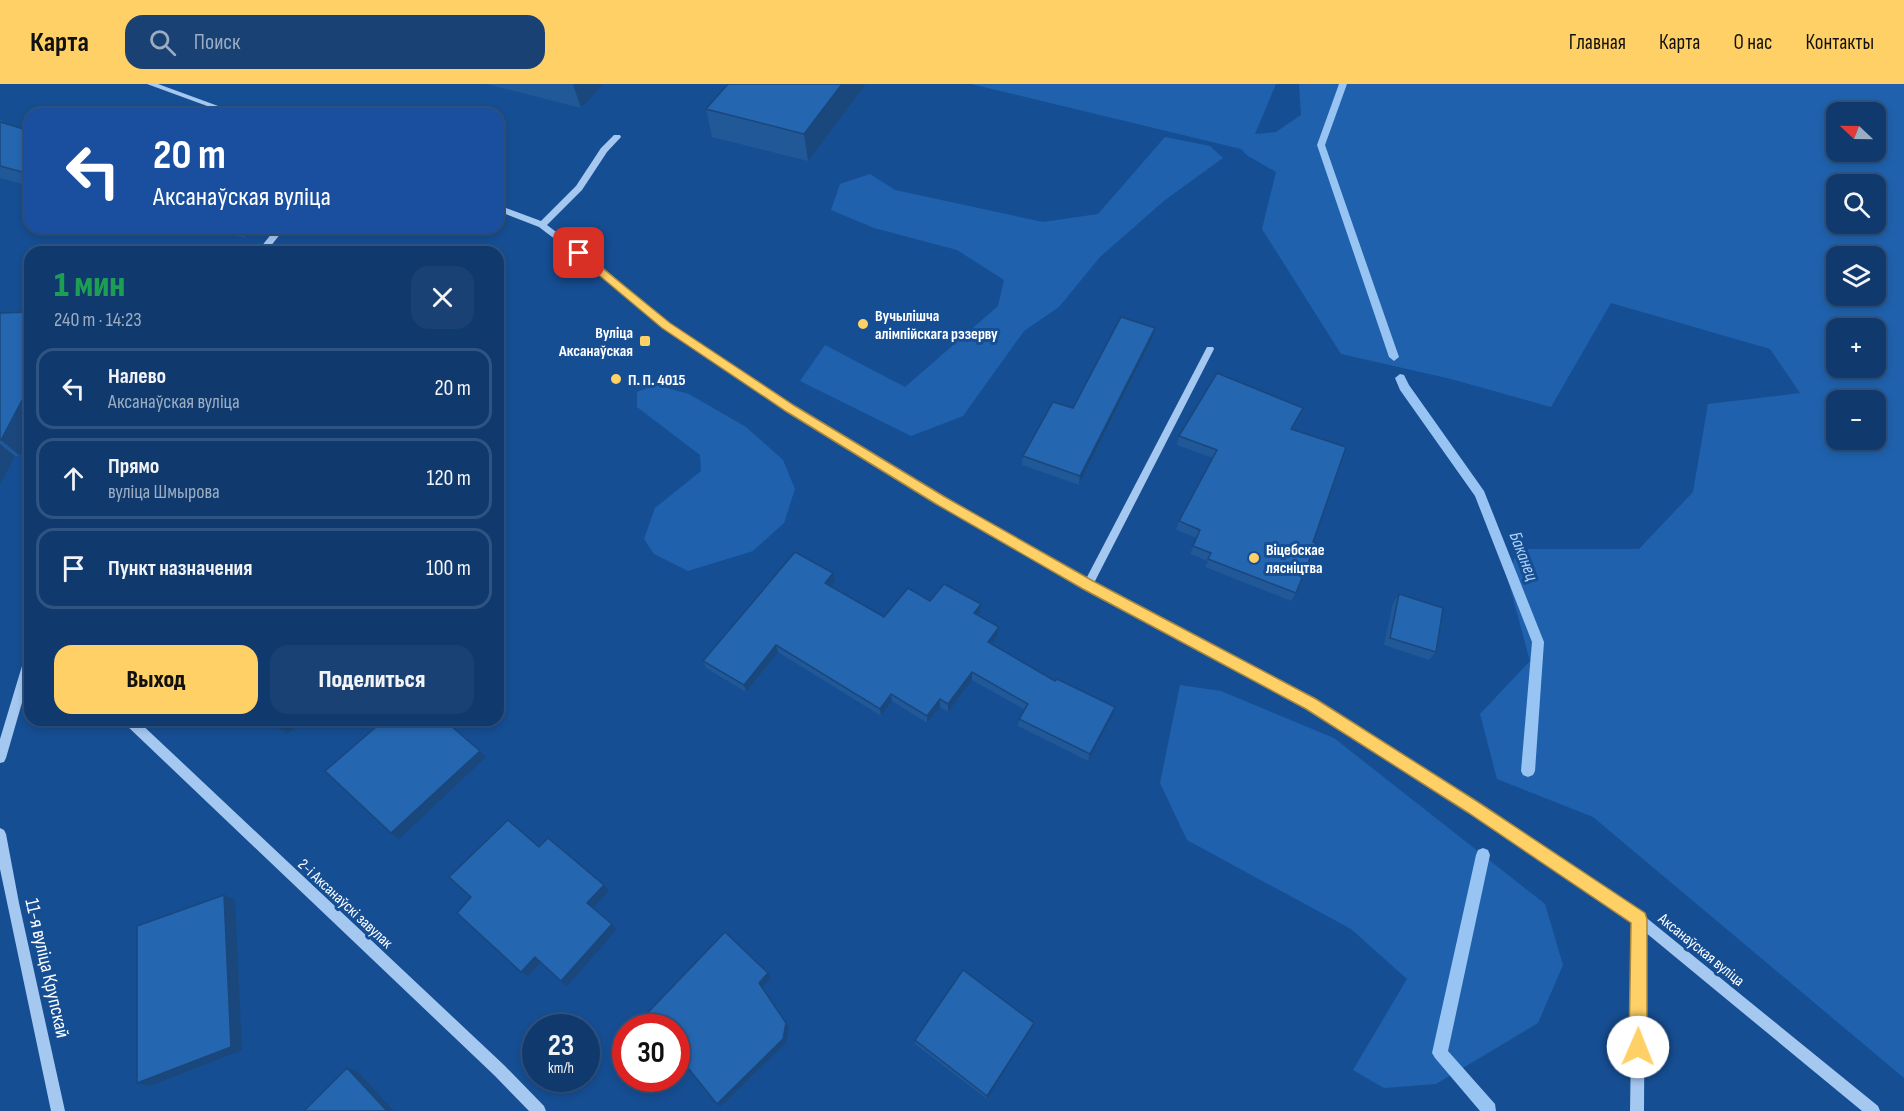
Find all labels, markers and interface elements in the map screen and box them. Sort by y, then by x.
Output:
search box [125,15,545,69]
text: Карта [30,26,89,59]
icon: search [146,26,179,59]
text: Поиск [194,29,240,56]
text: Главная [1569,30,1626,55]
text: Карта [1659,30,1700,55]
text: О нас [1733,30,1772,55]
text: Контакты [1805,30,1874,55]
north arrow [1826,102,1886,162]
map controls [1826,102,1886,450]
text: 20 m [153,130,226,181]
icon: left [54,132,132,210]
button: search [1826,174,1886,234]
text: Аксанаўская вуліца [153,181,331,213]
pin [553,227,604,278]
icon: arrive [562,236,595,269]
button: layers [1826,246,1886,306]
text: 1 мин [54,264,125,307]
button: close [411,266,474,329]
place label: Вучылішча алімпійскага рэзерву [875,307,998,344]
text: 240 m · 14:23 [54,308,142,332]
marker: Вучылішча алімпійскага рэзерву [856,317,870,331]
button: + [1826,318,1886,378]
place label: Вуліца Аксанаўская [558,324,633,361]
marker: Вуліца Аксанаўская [638,334,652,348]
text: Налево [108,363,166,390]
place label: П. П. 4015 [628,371,686,390]
icon: left [57,372,90,405]
marker: П. П. 4015 [609,372,623,386]
text: 20 m [435,375,471,402]
text: Аксанаўская вуліца [108,390,240,414]
button: − [1826,390,1886,450]
text: Прямо [108,453,159,480]
icon: ahead [57,462,90,495]
text: 120 m [427,465,471,492]
text: вуліца Шмырова [108,480,220,504]
water label: Баканец [1505,529,1543,584]
place label: Віцебскае лясніцтва [1266,541,1325,578]
marker: Віцебскае лясніцтва [1247,551,1261,565]
icon: arrive [57,552,90,585]
text: Пункт назначения [108,555,252,582]
text: 100 m [426,555,471,582]
button: Выход [54,645,258,714]
button: Поделиться [270,645,474,714]
street label: 2-і Аксанаўскі завулак [294,855,397,953]
street label: 11-я вуліца Крупскай [19,896,75,1040]
street label: Аксанаўская вуліца [1653,909,1748,991]
speed limit sign: 30 [612,1014,690,1092]
position arrow [1606,1015,1670,1079]
text: 23 [548,1028,574,1064]
text: km/h [548,1059,574,1078]

